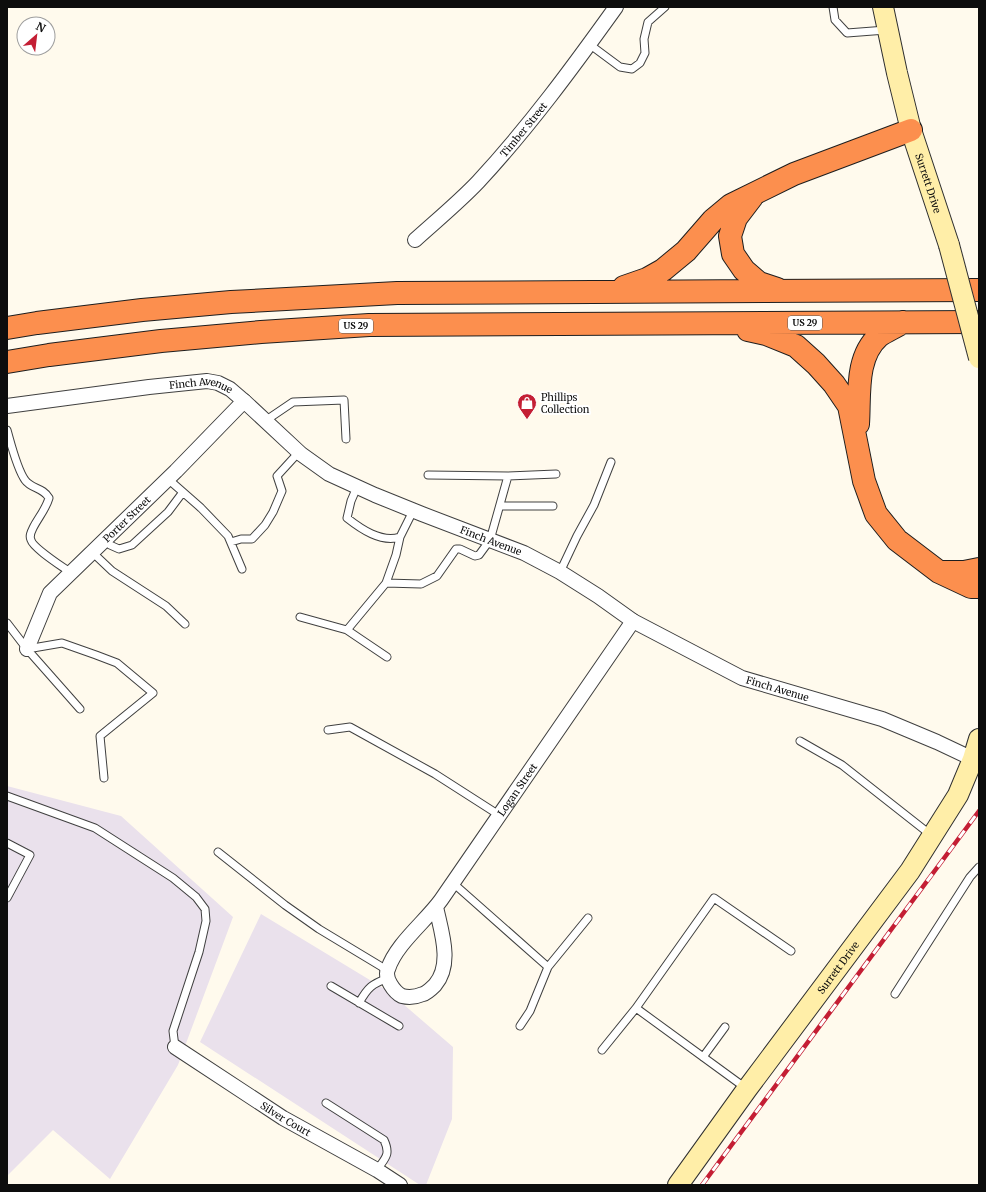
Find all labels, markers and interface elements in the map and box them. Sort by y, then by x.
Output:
north arrow [16,16,56,56]
text: N [34,19,48,36]
street label: Timber Street [497,100,550,160]
street label: Surrett Drive [912,152,944,215]
road number: US 29 [788,316,822,330]
road number: US 29 [339,319,373,333]
street label: Finch Avenue [169,375,235,396]
place label: Phillips Collection [541,391,590,416]
shop icon: Phillips Collection [516,392,538,420]
street label: Porter Street [100,493,153,545]
street label: Finch Avenue [458,523,523,559]
street label: Finch Avenue [744,674,810,704]
street label: Logan Street [495,761,540,819]
street label: Surrett Drive [814,939,862,997]
street label: Silver Court [258,1099,313,1139]

